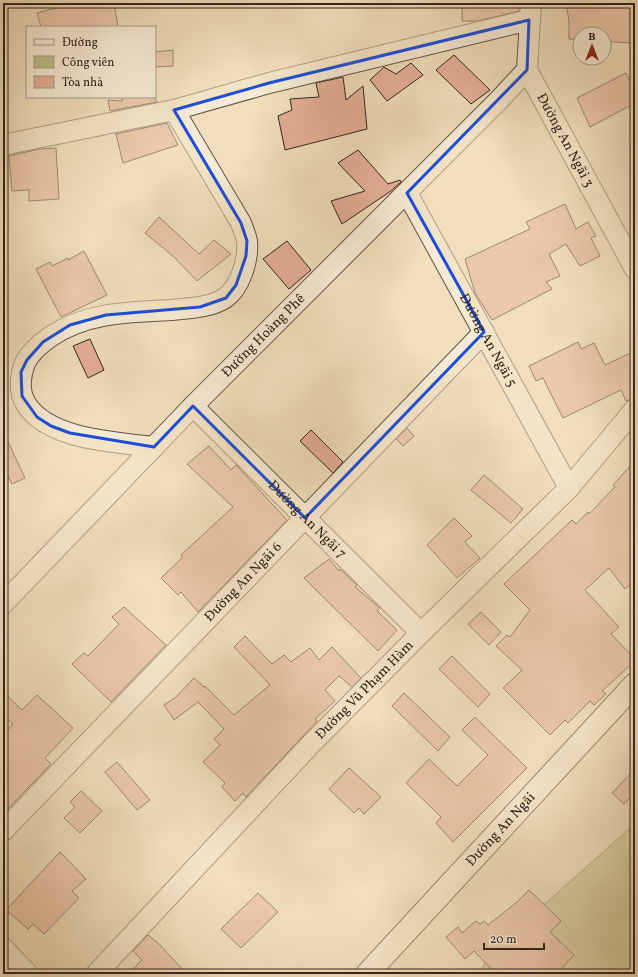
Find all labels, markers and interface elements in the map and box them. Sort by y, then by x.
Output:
legend [26,26,156,98]
north arrow [572,26,612,66]
text: B [588,30,596,45]
text: Đường [62,35,98,51]
text: Công viên [62,55,114,71]
text: Tòa nhà [62,75,103,91]
street label: Đường An Ngãi 3 [532,90,598,191]
street label: Đường Hoàng Phê [217,289,310,382]
street label: Đường An Ngãi 5 [455,290,521,390]
street label: Đường An Ngãi 7 [264,476,351,563]
street label: Đường An Ngãi 6 [200,538,286,626]
street label: Đường Vũ Phạm Hàm [311,636,418,744]
street label: Đường An Ngãi [462,788,540,870]
scale bar [484,925,544,951]
text: 20 m [490,932,517,948]

